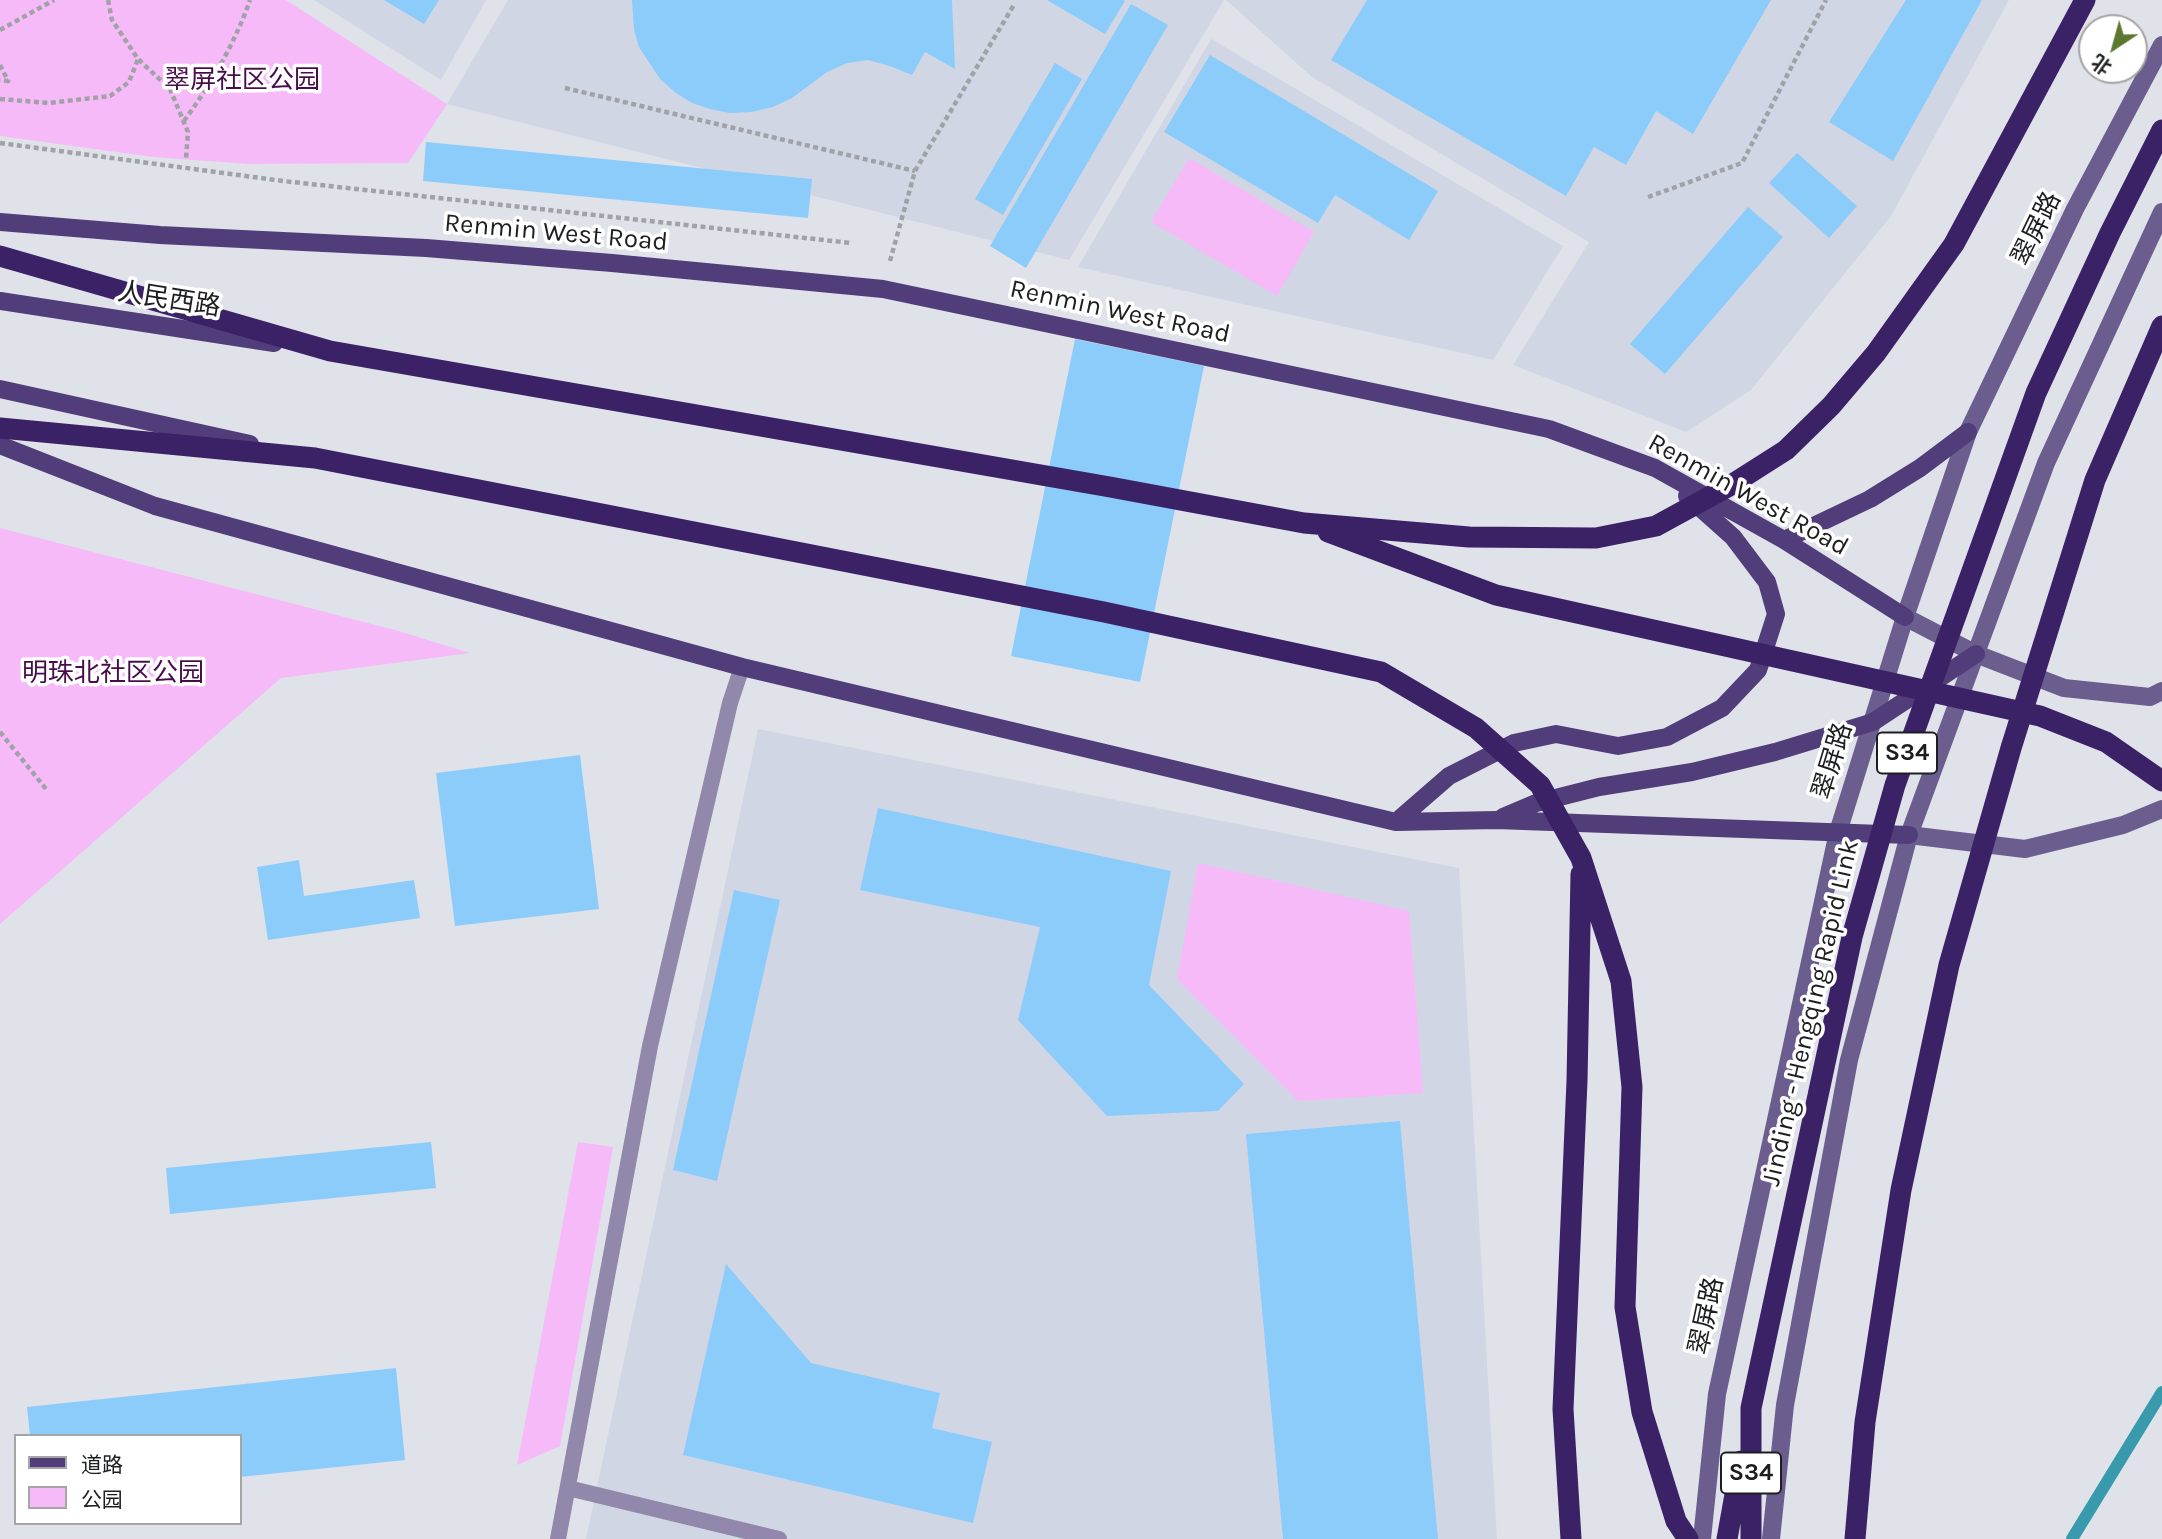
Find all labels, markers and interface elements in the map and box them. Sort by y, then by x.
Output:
north arrow [2078,14,2148,84]
text: 北 [2088,50,2116,79]
park label: 翠屏社区公园 [164,65,320,97]
street label: 翠屏路 [2006,187,2068,271]
street label: Renmin West Road [443,208,669,258]
street label: Renmin West Road [1007,273,1233,351]
street label: 人民西路 [115,276,223,324]
street label: Renmin West Road [1642,427,1854,563]
park label: 明珠北社区公园 [22,658,204,690]
street label: 翠屏路 [1807,719,1859,803]
road number: S34 [1877,732,1937,774]
street label: Jinding - Hengqing Rapid Link [1756,837,1866,1189]
street label: 翠屏路 [1684,1275,1730,1357]
legend [14,1434,242,1525]
road number: S34 [1721,1452,1781,1493]
text: 道路 [81,1453,123,1477]
text: 公园 [81,1488,123,1512]

